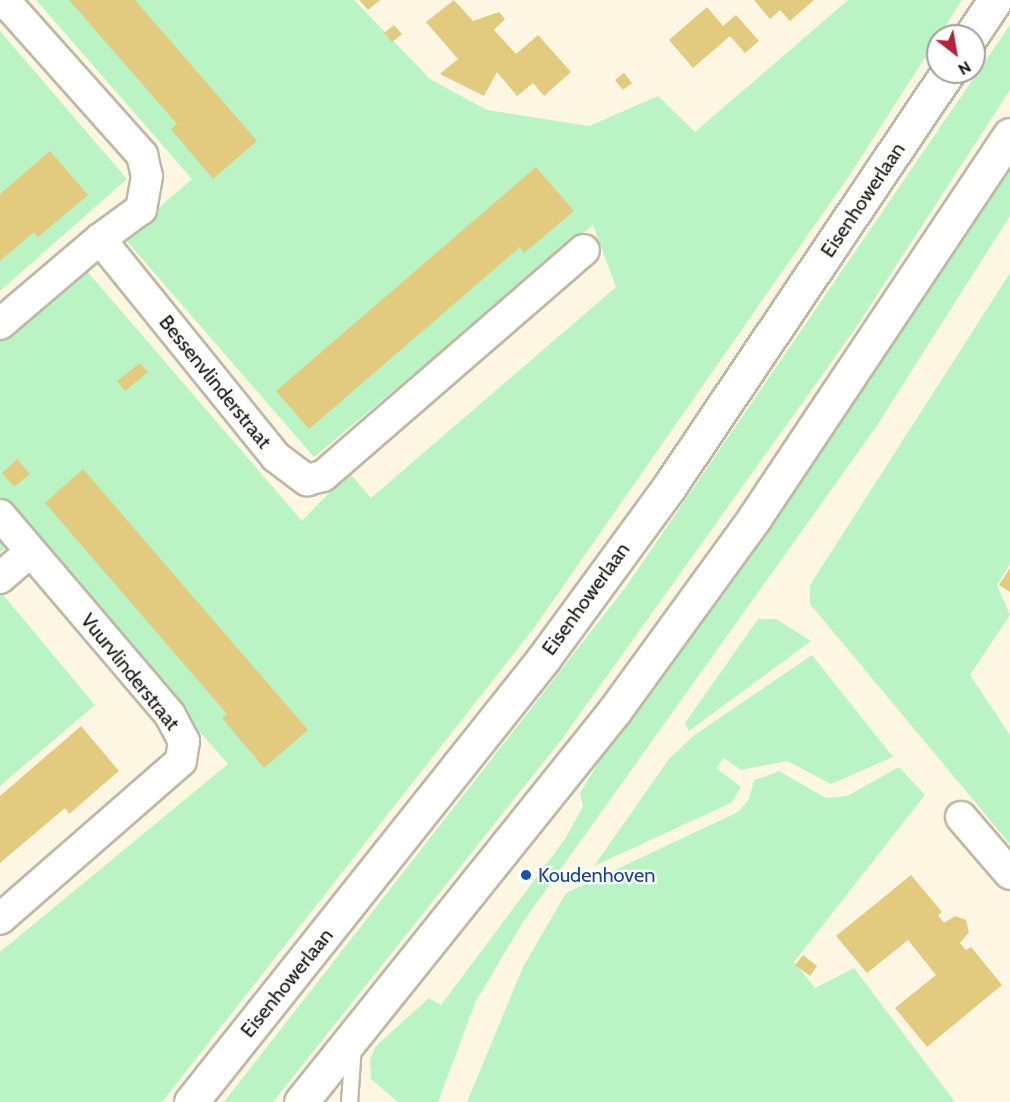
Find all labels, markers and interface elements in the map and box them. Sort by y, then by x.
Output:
north arrow [926,24,986,84]
text: N [955,57,974,79]
street label: Eisenhowerlaan [816,138,910,262]
street label: Bessenvlinderstraat [154,311,276,453]
street label: Eisenhowerlaan [537,538,635,660]
street label: Vuurvlinderstraat [76,609,184,735]
place label: Koudenhoven [538,863,655,887]
marker: Koudenhoven [519,868,533,882]
street label: Eisenhowerlaan [236,924,338,1042]

